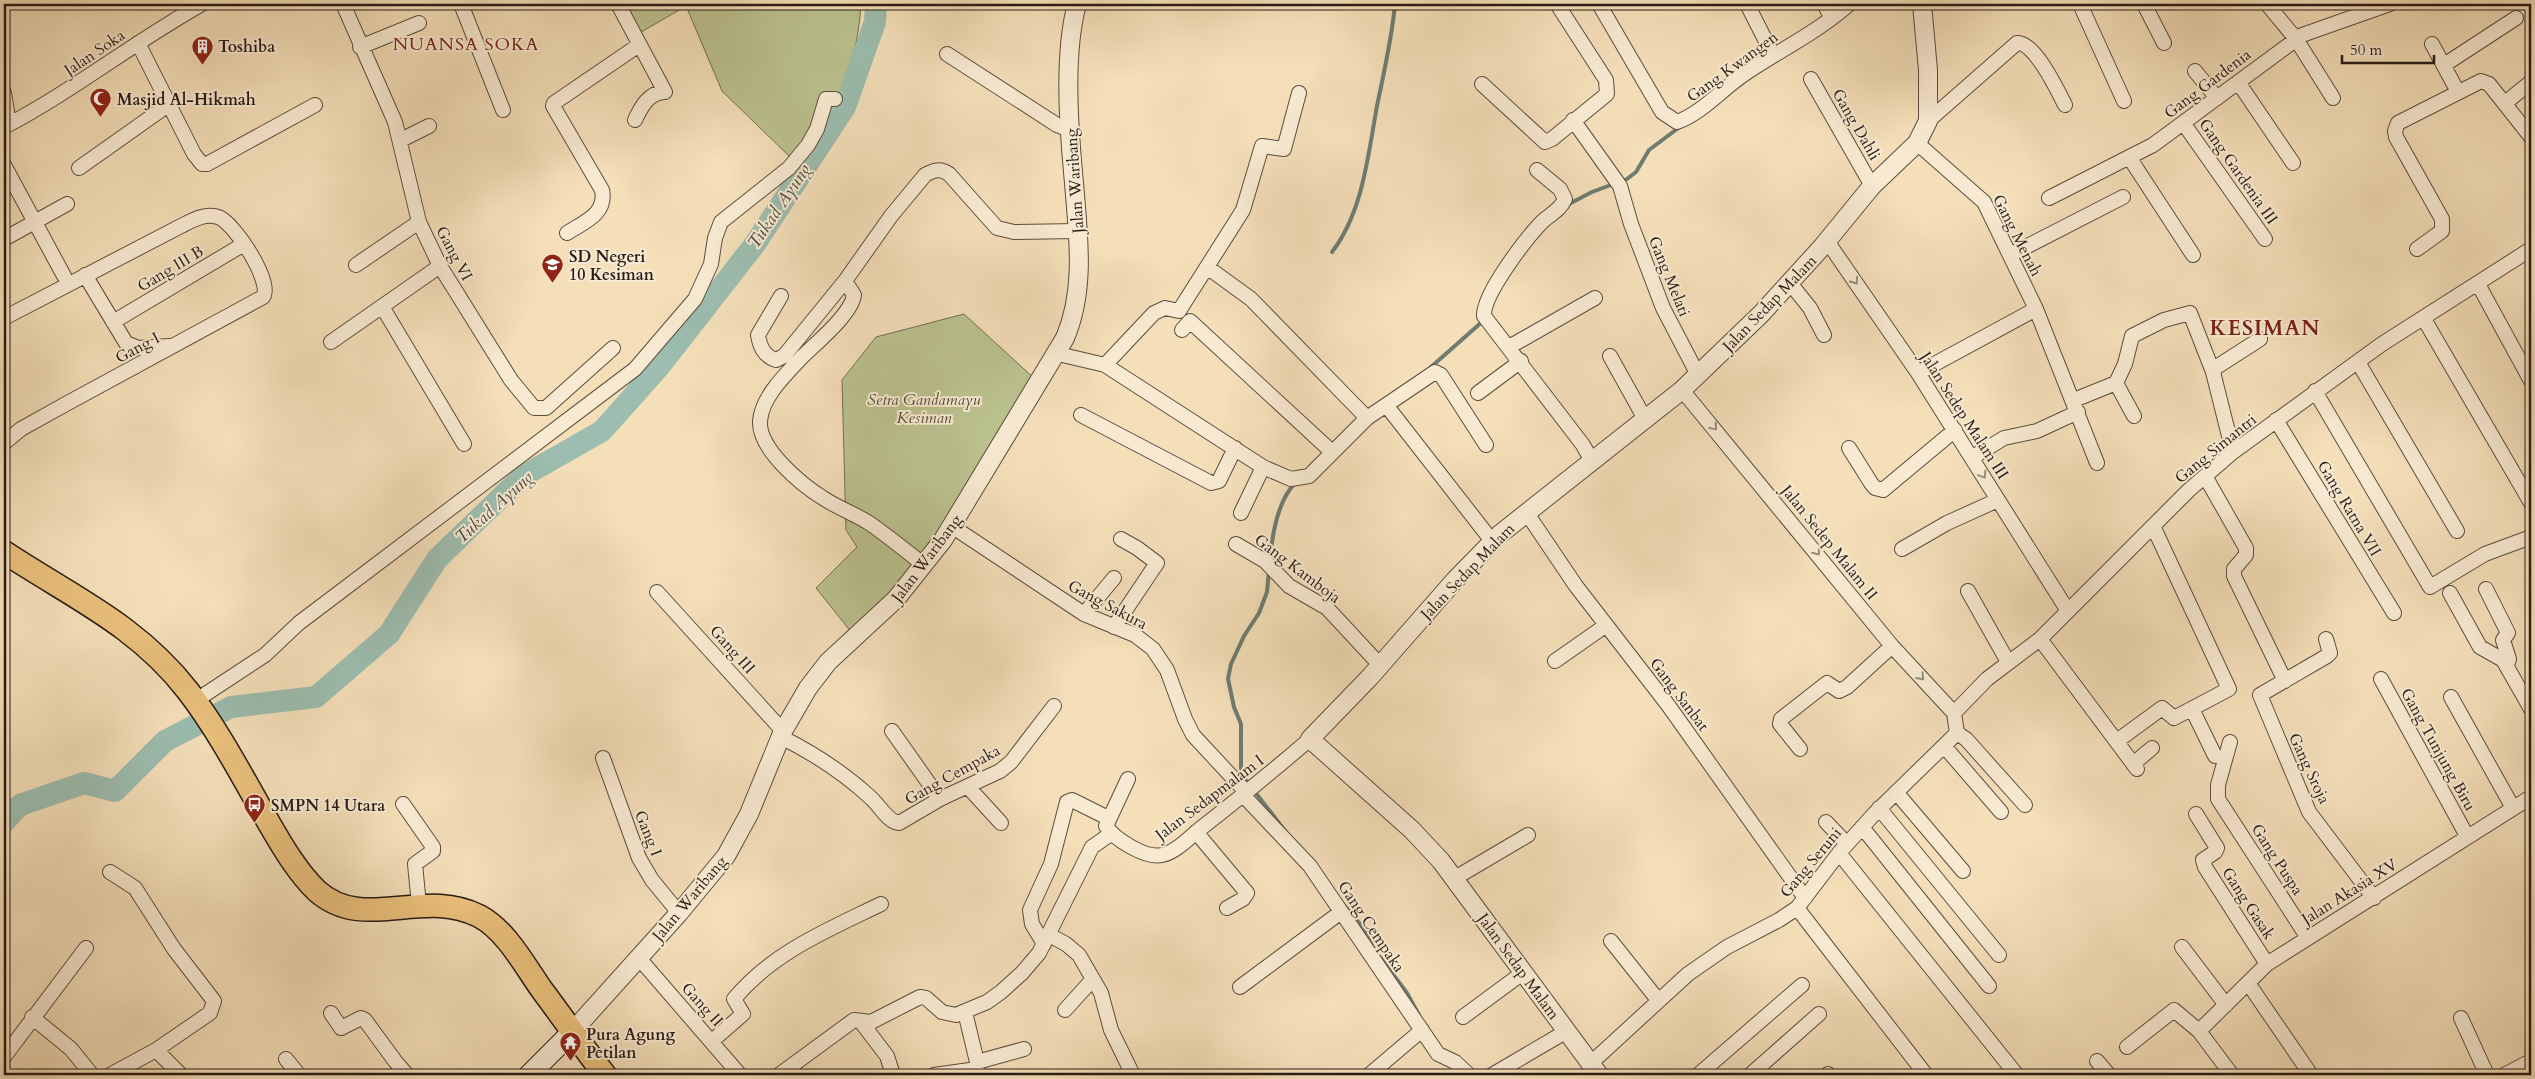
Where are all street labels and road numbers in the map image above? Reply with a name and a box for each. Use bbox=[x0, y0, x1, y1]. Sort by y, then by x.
street label: Jalan Soka bbox=[58, 24, 129, 82]
street label: Gang Kwangen bbox=[1682, 26, 1783, 107]
street label: Gang Gardenia bbox=[2160, 44, 2256, 124]
street label: Gang Dahli bbox=[1827, 85, 1886, 165]
street label: Gang Gardenia III bbox=[2194, 114, 2283, 229]
street label: Jalan Waribang bbox=[1060, 128, 1090, 236]
street label: Gang Menah bbox=[1987, 191, 2047, 280]
street label: Gang VI bbox=[431, 222, 478, 285]
street label: Gang Melati bbox=[1643, 233, 1695, 320]
street label: Gang III B bbox=[133, 240, 208, 297]
street label: Jalan Sedap Malam bbox=[1716, 250, 1822, 358]
street label: Gang I bbox=[111, 327, 164, 369]
street label: Jalan Sedep Malam III bbox=[1914, 346, 2014, 483]
street label: Gang Simantri bbox=[2170, 409, 2262, 489]
street label: Gang Ratna VII bbox=[2312, 457, 2386, 560]
street label: Jalan Sedep Malam II bbox=[1775, 479, 1883, 605]
street label: Jalan Waribang bbox=[885, 510, 967, 609]
street label: Jalan Sedap Malam bbox=[1414, 518, 1520, 626]
street label: Gang Kamboja bbox=[1250, 529, 1345, 609]
street label: Gang Sakura bbox=[1064, 575, 1151, 635]
street label: Gang III bbox=[705, 621, 760, 679]
street label: Gang Sanbat bbox=[1644, 653, 1714, 736]
street label: Gang Tunjung Biru bbox=[2395, 684, 2481, 815]
street label: Gang Sroja bbox=[2283, 729, 2335, 808]
street label: Gang Cempaka bbox=[901, 740, 1004, 810]
street label: Jalan Sedapmalam I bbox=[1149, 750, 1268, 847]
street label: Gang I bbox=[629, 807, 667, 859]
street label: Gang Puspa bbox=[2246, 820, 2308, 900]
street label: Gang Seruni bbox=[1775, 822, 1847, 902]
street label: Jalan Waribang bbox=[646, 851, 732, 948]
street label: Jalan Akasia XV bbox=[2296, 854, 2402, 931]
street label: Gang Gasak bbox=[2217, 863, 2280, 944]
street label: Gang Cempaka bbox=[1332, 877, 1410, 977]
street label: Jalan Sedap Malam bbox=[1471, 907, 1565, 1025]
street label: Gang II bbox=[676, 978, 728, 1032]

